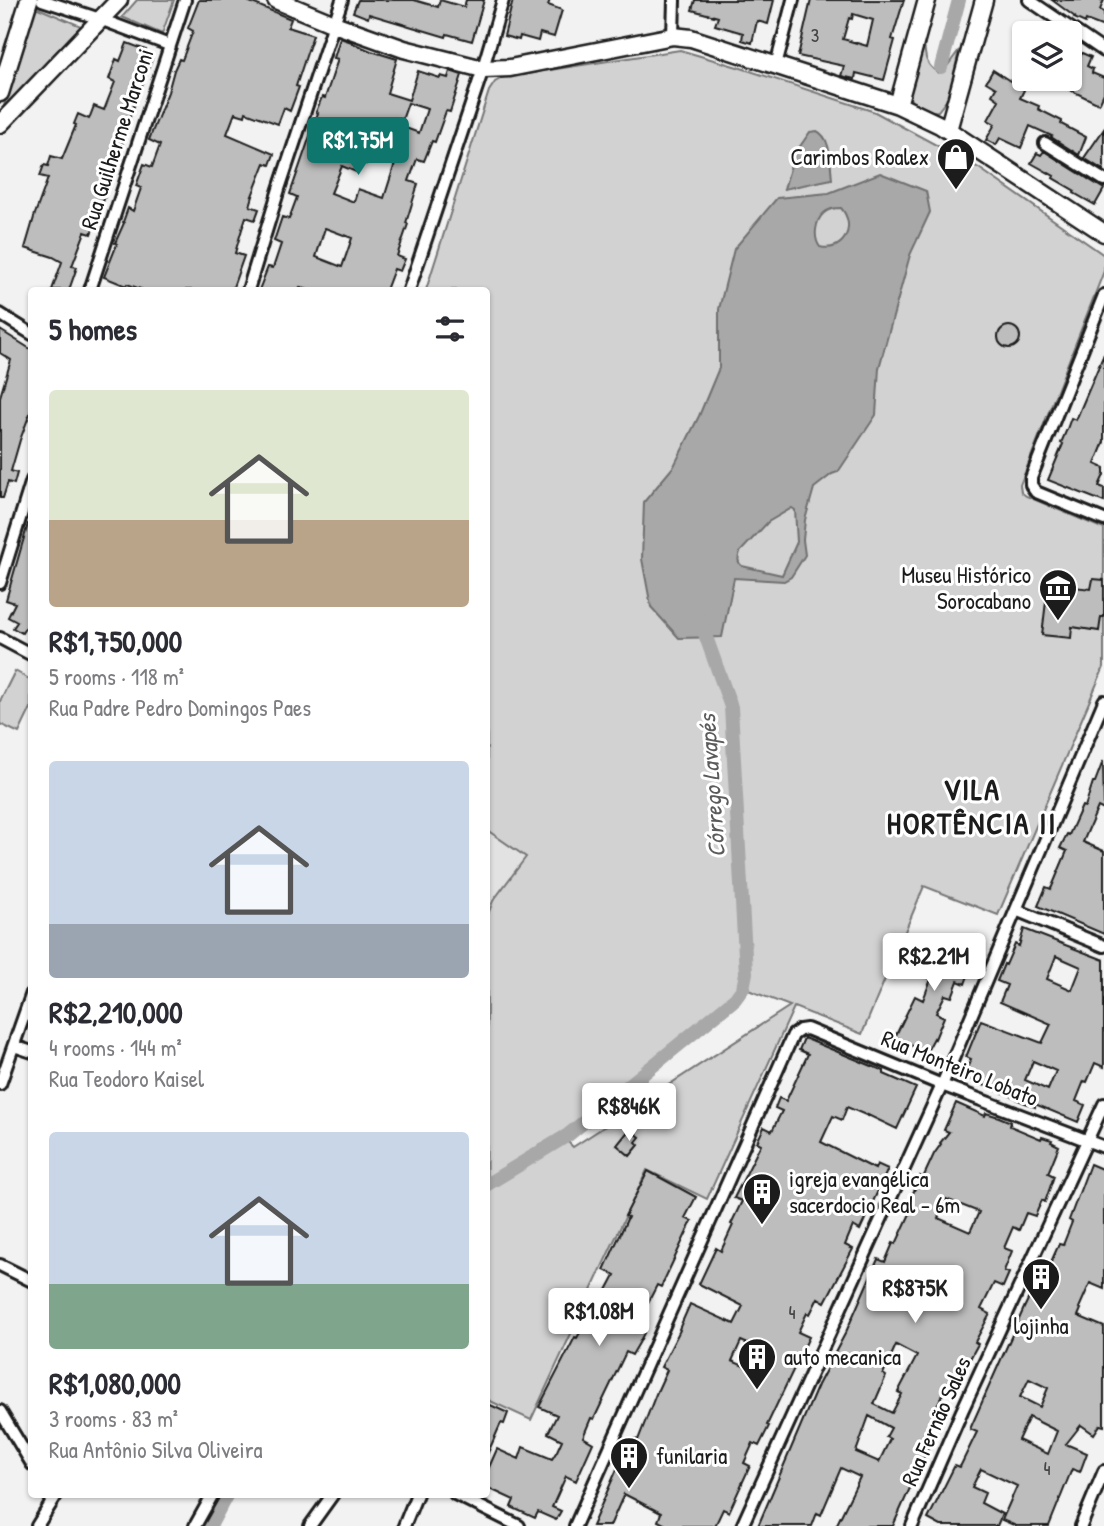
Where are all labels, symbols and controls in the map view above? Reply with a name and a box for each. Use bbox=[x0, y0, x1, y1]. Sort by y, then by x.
map controls bbox=[1012, 21, 1082, 91]
button: layers bbox=[1012, 21, 1082, 91]
house number: 3 bbox=[811, 22, 819, 48]
street label: Rua Guilherme Marconi bbox=[73, 44, 160, 233]
pin: R$1.75M bbox=[293, 118, 423, 177]
text: R$1.75M bbox=[323, 124, 393, 155]
shop icon: Carimbos Roalex bbox=[935, 136, 977, 191]
place label: Carimbos Roalex bbox=[791, 141, 929, 172]
text: 5 homes bbox=[49, 309, 137, 349]
icon: filters bbox=[431, 310, 469, 348]
icon: home bbox=[196, 436, 322, 562]
place label: Museu Histórico Sorocabano bbox=[901, 559, 1031, 616]
museum icon: Museu Histórico Sorocabano bbox=[1037, 567, 1079, 622]
text: R$1,750,000 bbox=[49, 621, 182, 661]
text: 5 rooms · 118 m² bbox=[49, 661, 184, 692]
text: Rua Padre Pedro Domingos Paes bbox=[49, 692, 311, 723]
water label: Córrego Lavapés bbox=[690, 711, 733, 859]
district label: VILA HORTÊNCIA II bbox=[887, 769, 1057, 843]
icon: home bbox=[196, 807, 322, 933]
pin: R$2.21M bbox=[869, 934, 999, 993]
text: R$2.21M bbox=[899, 940, 969, 971]
text: R$2,210,000 bbox=[49, 992, 183, 1032]
street label: Rua Monteiro Lobato bbox=[877, 1022, 1043, 1113]
text: 4 rooms · 144 m² bbox=[49, 1032, 182, 1063]
text: Rua Teodoro Kaisel bbox=[49, 1063, 204, 1094]
pin: R$846K bbox=[572, 1084, 686, 1143]
text: R$846K bbox=[598, 1090, 660, 1121]
place label: igreja evangélica sacerdocio Real - 6m bbox=[789, 1163, 960, 1220]
building icon: igreja evangélica sacerdocio Real - 6m bbox=[741, 1171, 783, 1226]
icon: home bbox=[196, 1178, 322, 1304]
building icon: lojinha bbox=[1020, 1256, 1062, 1311]
pin: R$875K bbox=[858, 1266, 972, 1325]
text: R$875K bbox=[882, 1272, 948, 1303]
pin: R$1.08M bbox=[534, 1288, 664, 1348]
text: R$1.08M bbox=[564, 1295, 634, 1326]
house number: 4 bbox=[788, 1299, 796, 1325]
place label: lojinha bbox=[1013, 1310, 1069, 1341]
building icon: auto mecanica bbox=[736, 1336, 778, 1391]
place label: auto mecanica bbox=[784, 1341, 901, 1372]
street label: Rua Fernão Sales bbox=[893, 1351, 978, 1490]
text: R$1,080,000 bbox=[49, 1363, 181, 1403]
text: 3 rooms · 83 m² bbox=[49, 1403, 178, 1434]
text: Rua Antônio Silva Oliveira bbox=[49, 1434, 263, 1465]
building icon: funilaria bbox=[608, 1435, 650, 1490]
place label: funilaria bbox=[656, 1440, 727, 1471]
house number: 4 bbox=[1043, 1455, 1051, 1481]

